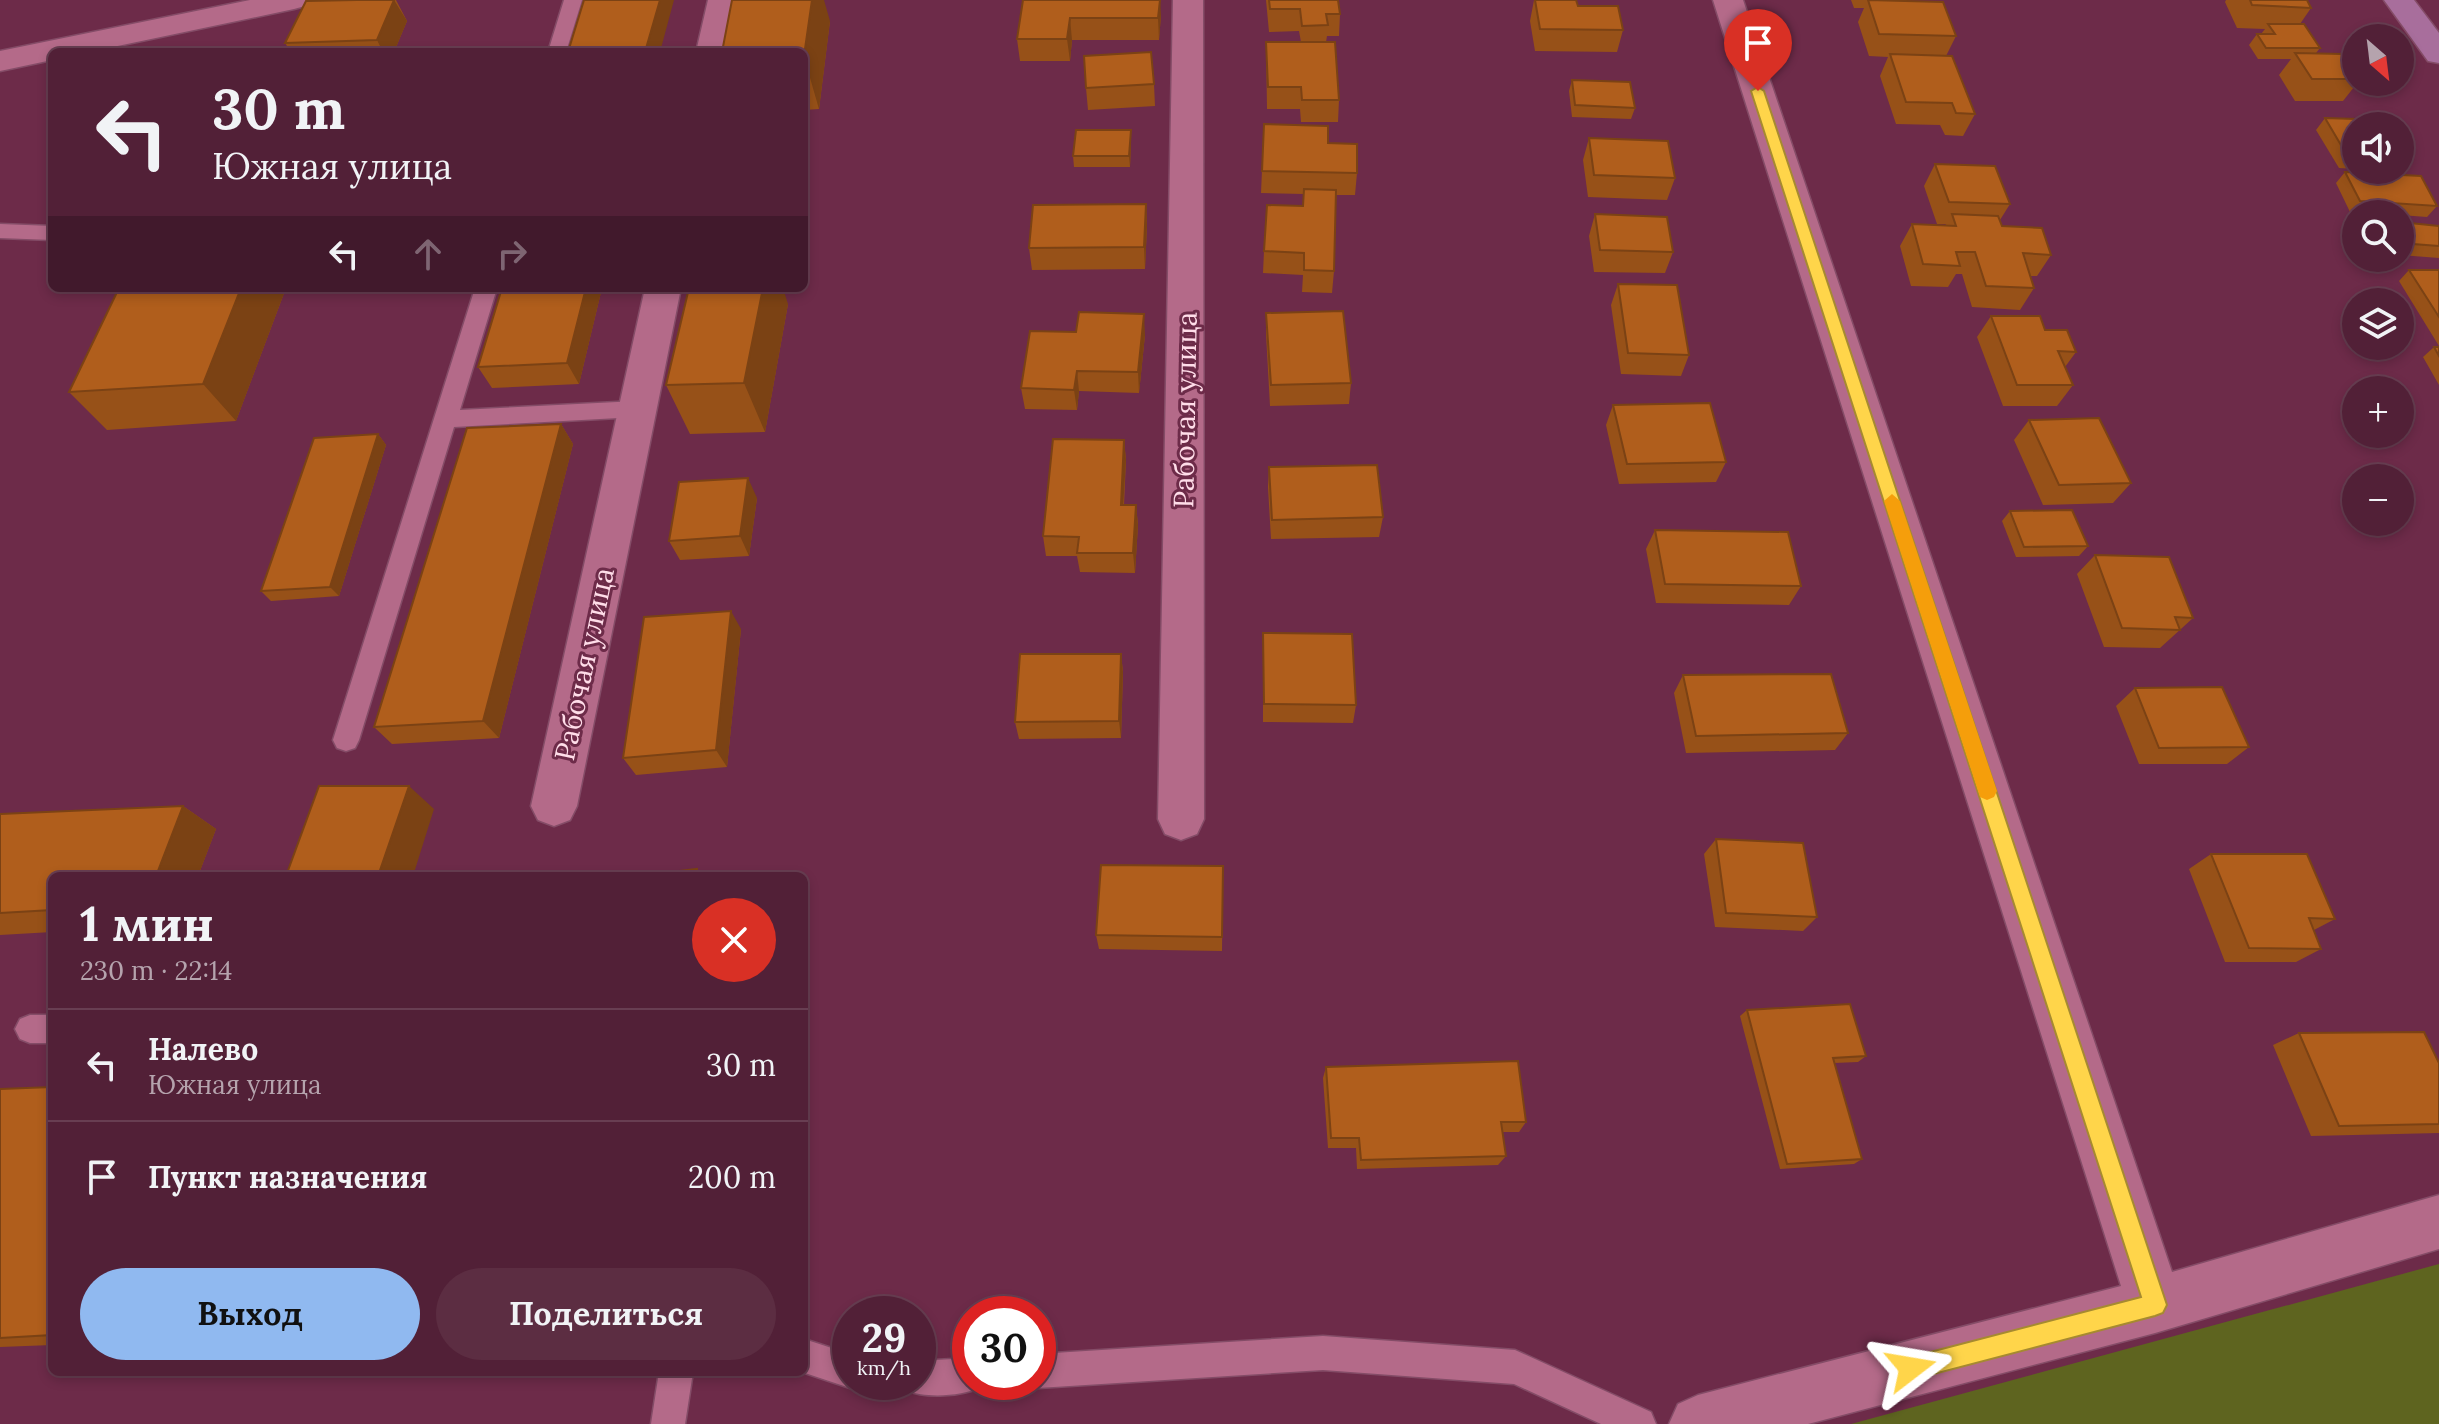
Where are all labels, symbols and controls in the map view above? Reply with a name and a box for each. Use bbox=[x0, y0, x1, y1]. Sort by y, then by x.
pin bbox=[1724, 9, 1792, 91]
icon: arrive bbox=[1736, 21, 1780, 65]
north arrow bbox=[2342, 24, 2414, 96]
map controls bbox=[2342, 24, 2414, 536]
text: 30 m bbox=[212, 73, 345, 144]
icon: left bbox=[80, 80, 184, 184]
button: sound bbox=[2342, 112, 2414, 184]
text: Южная улица bbox=[212, 143, 452, 189]
button: search bbox=[2342, 200, 2414, 272]
icon: left bbox=[322, 232, 366, 276]
icon: ahead bbox=[406, 232, 450, 276]
icon: right bbox=[490, 232, 534, 276]
button: layers bbox=[2342, 288, 2414, 360]
street label: Рабочая улица bbox=[1165, 312, 1205, 508]
button: + bbox=[2342, 376, 2414, 448]
button: − bbox=[2342, 464, 2414, 536]
street label: Рабочая улица bbox=[546, 564, 622, 764]
text: 1 мин bbox=[80, 893, 214, 954]
button: close bbox=[692, 898, 776, 982]
text: 230 m · 22:14 bbox=[80, 954, 232, 987]
text: Налево bbox=[148, 1030, 258, 1068]
icon: left bbox=[80, 1043, 124, 1087]
text: 30 m bbox=[706, 1046, 776, 1084]
text: Южная улица bbox=[148, 1068, 321, 1101]
icon: arrive bbox=[80, 1155, 124, 1199]
text: Пункт назначения bbox=[148, 1158, 427, 1196]
text: 200 m bbox=[688, 1158, 776, 1196]
button: Выход bbox=[80, 1268, 420, 1360]
button: Поделиться bbox=[436, 1268, 776, 1360]
speed limit sign: 30 bbox=[952, 1296, 1056, 1400]
text: 29 bbox=[862, 1312, 906, 1363]
position arrow bbox=[1869, 1326, 1953, 1410]
text: km/h bbox=[857, 1355, 911, 1380]

